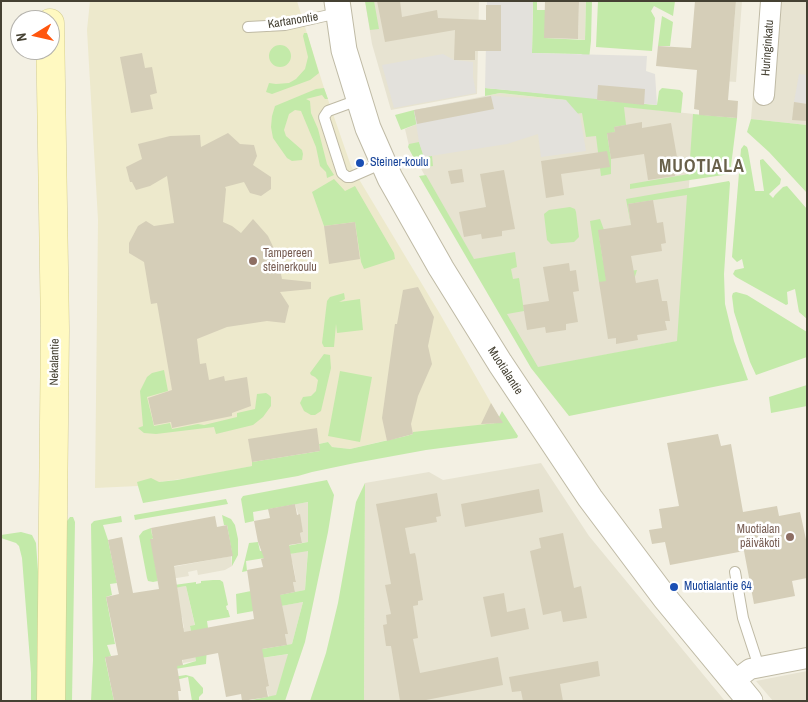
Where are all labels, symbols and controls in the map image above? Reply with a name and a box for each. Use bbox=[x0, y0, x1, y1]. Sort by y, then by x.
north arrow bbox=[10, 10, 60, 60]
street label: Kartanontie bbox=[267, 10, 319, 32]
street label: Huringinkatu bbox=[759, 19, 777, 77]
text: N bbox=[12, 32, 31, 43]
place label: Steiner-koulu bbox=[370, 156, 429, 170]
district label: MUOTIALA bbox=[658, 156, 746, 178]
marker: Steiner-koulu bbox=[354, 157, 366, 169]
place label: Tampereen steinerkoulu bbox=[263, 247, 317, 275]
marker: Tampereen steinerkoulu bbox=[247, 255, 259, 267]
street label: Nekalantie bbox=[47, 338, 63, 386]
street label: Muotialantie bbox=[484, 344, 526, 398]
place label: Muotialan päiväkoti bbox=[737, 523, 780, 551]
marker: Muotialan päiväkoti bbox=[784, 531, 796, 543]
place label: Muotialantie 64 bbox=[684, 580, 752, 594]
marker: Muotialantie 64 bbox=[668, 581, 680, 593]

